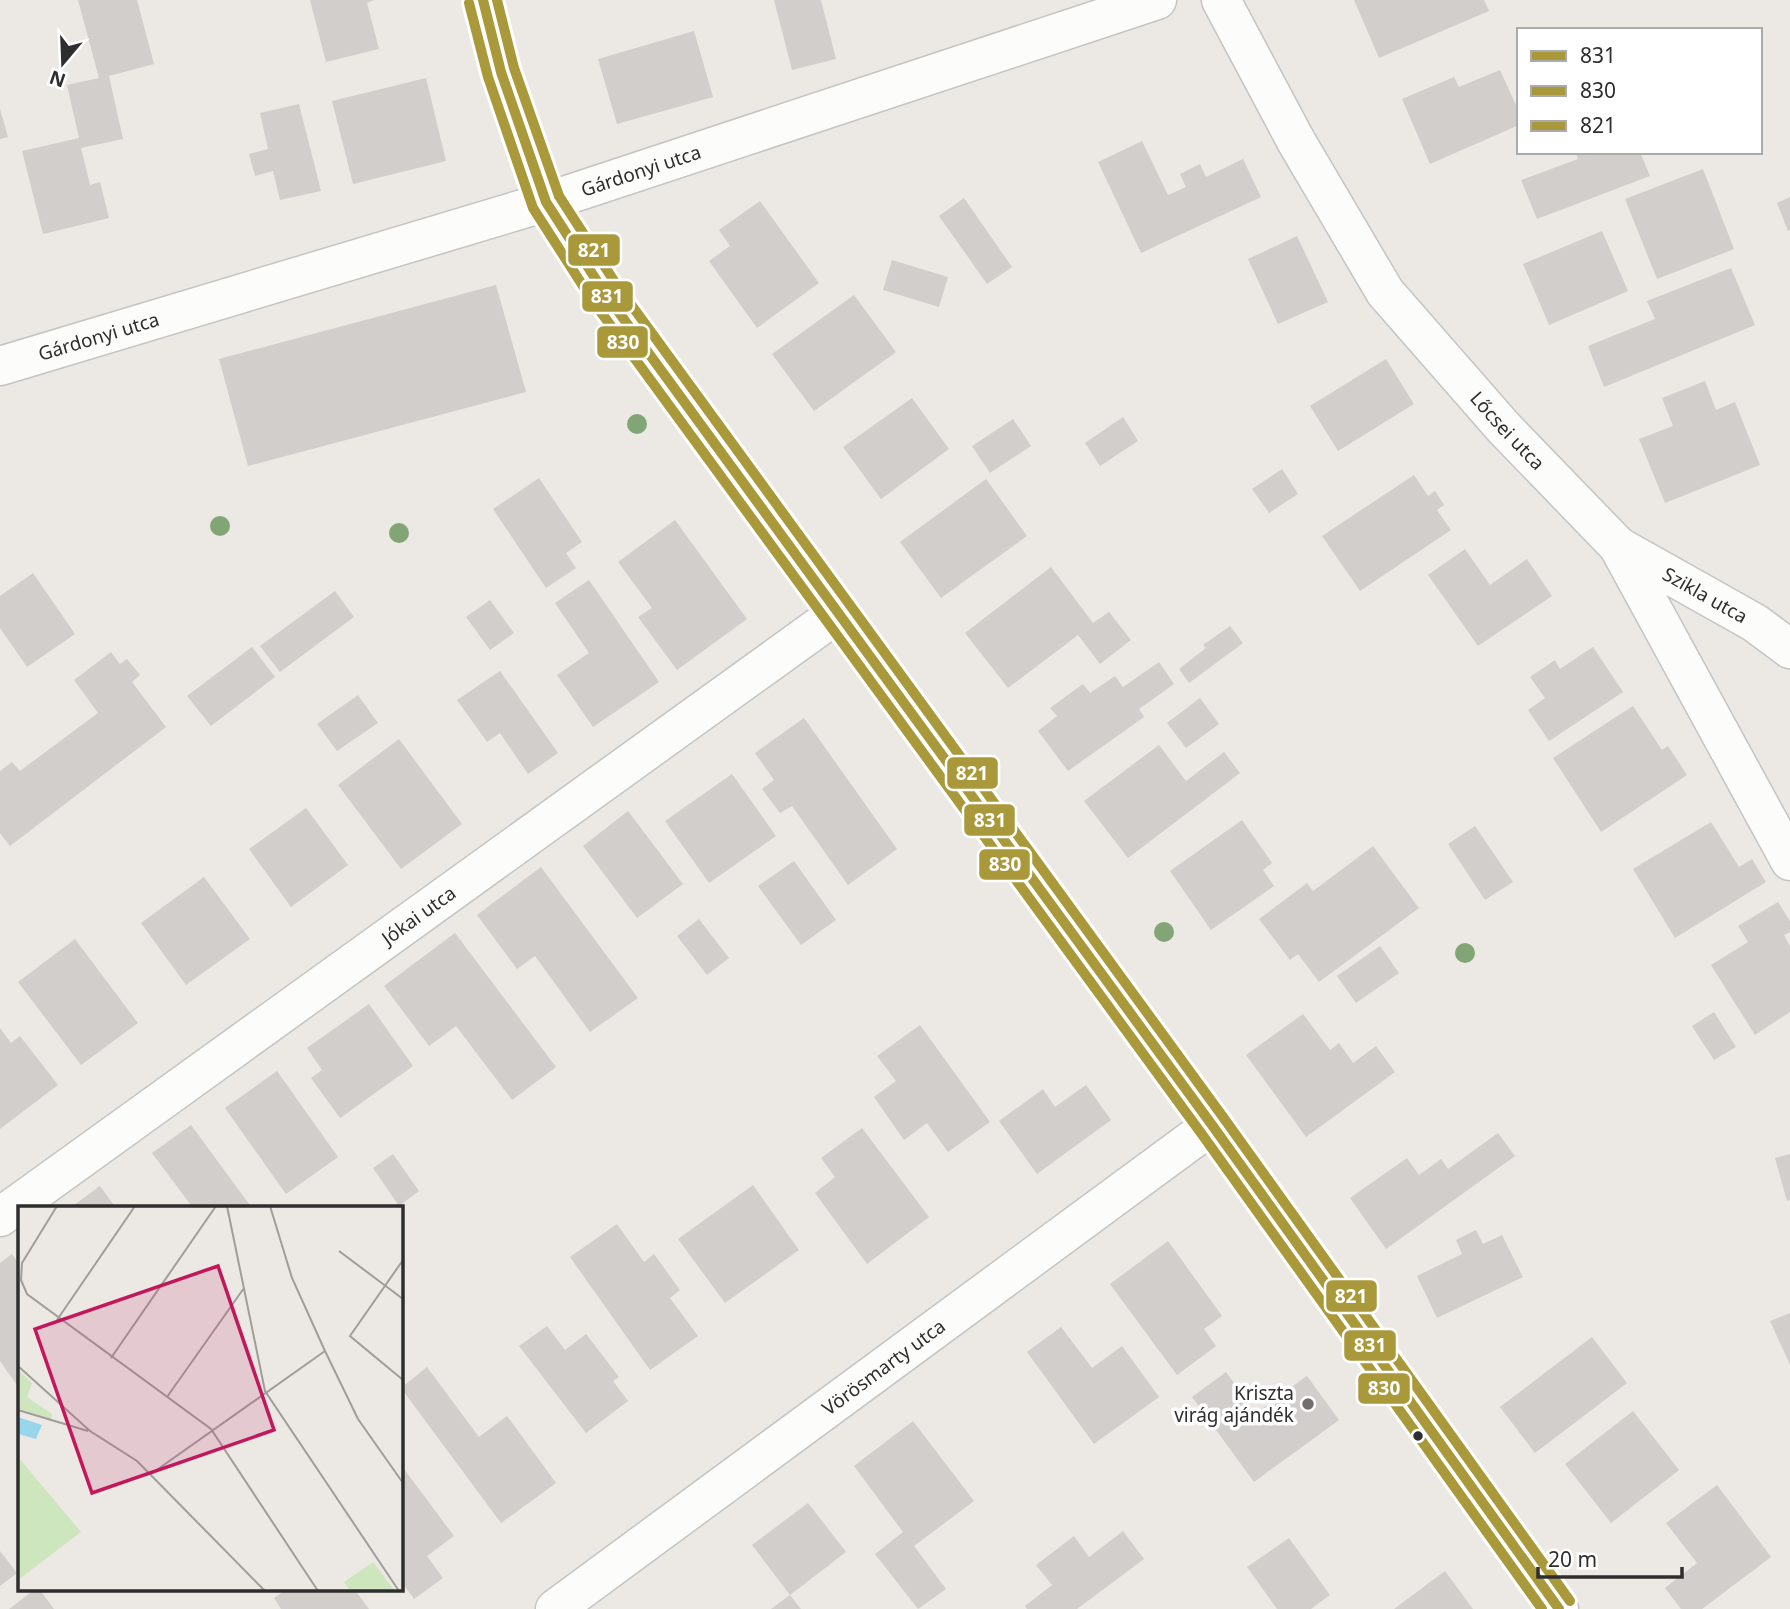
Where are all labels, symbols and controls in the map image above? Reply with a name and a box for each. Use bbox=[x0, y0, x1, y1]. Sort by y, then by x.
north arrow bbox=[28, 28, 98, 98]
legend bbox=[1517, 28, 1762, 154]
text: 831 bbox=[1580, 41, 1616, 69]
text: N bbox=[46, 64, 69, 94]
text: 830 bbox=[1580, 76, 1616, 104]
text: 821 bbox=[1580, 111, 1616, 139]
street label: Gárdonyi utca bbox=[577, 139, 704, 203]
line badge: 821 bbox=[567, 233, 621, 267]
text: 821 bbox=[578, 237, 610, 263]
line badge: 831 bbox=[581, 280, 634, 313]
text: 831 bbox=[591, 283, 623, 309]
street label: Gárdonyi utca bbox=[35, 306, 162, 367]
line badge: 830 bbox=[596, 325, 649, 359]
text: 830 bbox=[607, 329, 639, 355]
street label: Lőcsei utca bbox=[1465, 386, 1551, 476]
street label: Szikla utca bbox=[1658, 561, 1752, 629]
line badge: 821 bbox=[946, 756, 999, 790]
text: 821 bbox=[956, 760, 988, 786]
line badge: 831 bbox=[963, 803, 1016, 837]
text: 831 bbox=[974, 807, 1006, 833]
line badge: 830 bbox=[978, 848, 1031, 881]
text: 830 bbox=[989, 851, 1021, 877]
street label: Jókai utca bbox=[375, 880, 461, 952]
inset map bbox=[18, 1206, 402, 1592]
line badge: 821 bbox=[1325, 1279, 1378, 1313]
text: 821 bbox=[1335, 1283, 1367, 1309]
street label: Vörösmarty utca bbox=[817, 1313, 950, 1421]
line badge: 831 bbox=[1343, 1329, 1397, 1362]
text: 831 bbox=[1354, 1332, 1386, 1358]
line badge: 830 bbox=[1357, 1372, 1411, 1405]
text: 830 bbox=[1368, 1375, 1400, 1401]
place label: Kriszta virág ajándék bbox=[1174, 1380, 1294, 1428]
marker: Kriszta virág ajándék bbox=[1300, 1396, 1316, 1412]
unlabelled marker bbox=[1411, 1429, 1425, 1443]
scale bar bbox=[1538, 1536, 1682, 1580]
text: 20 m bbox=[1548, 1545, 1597, 1573]

